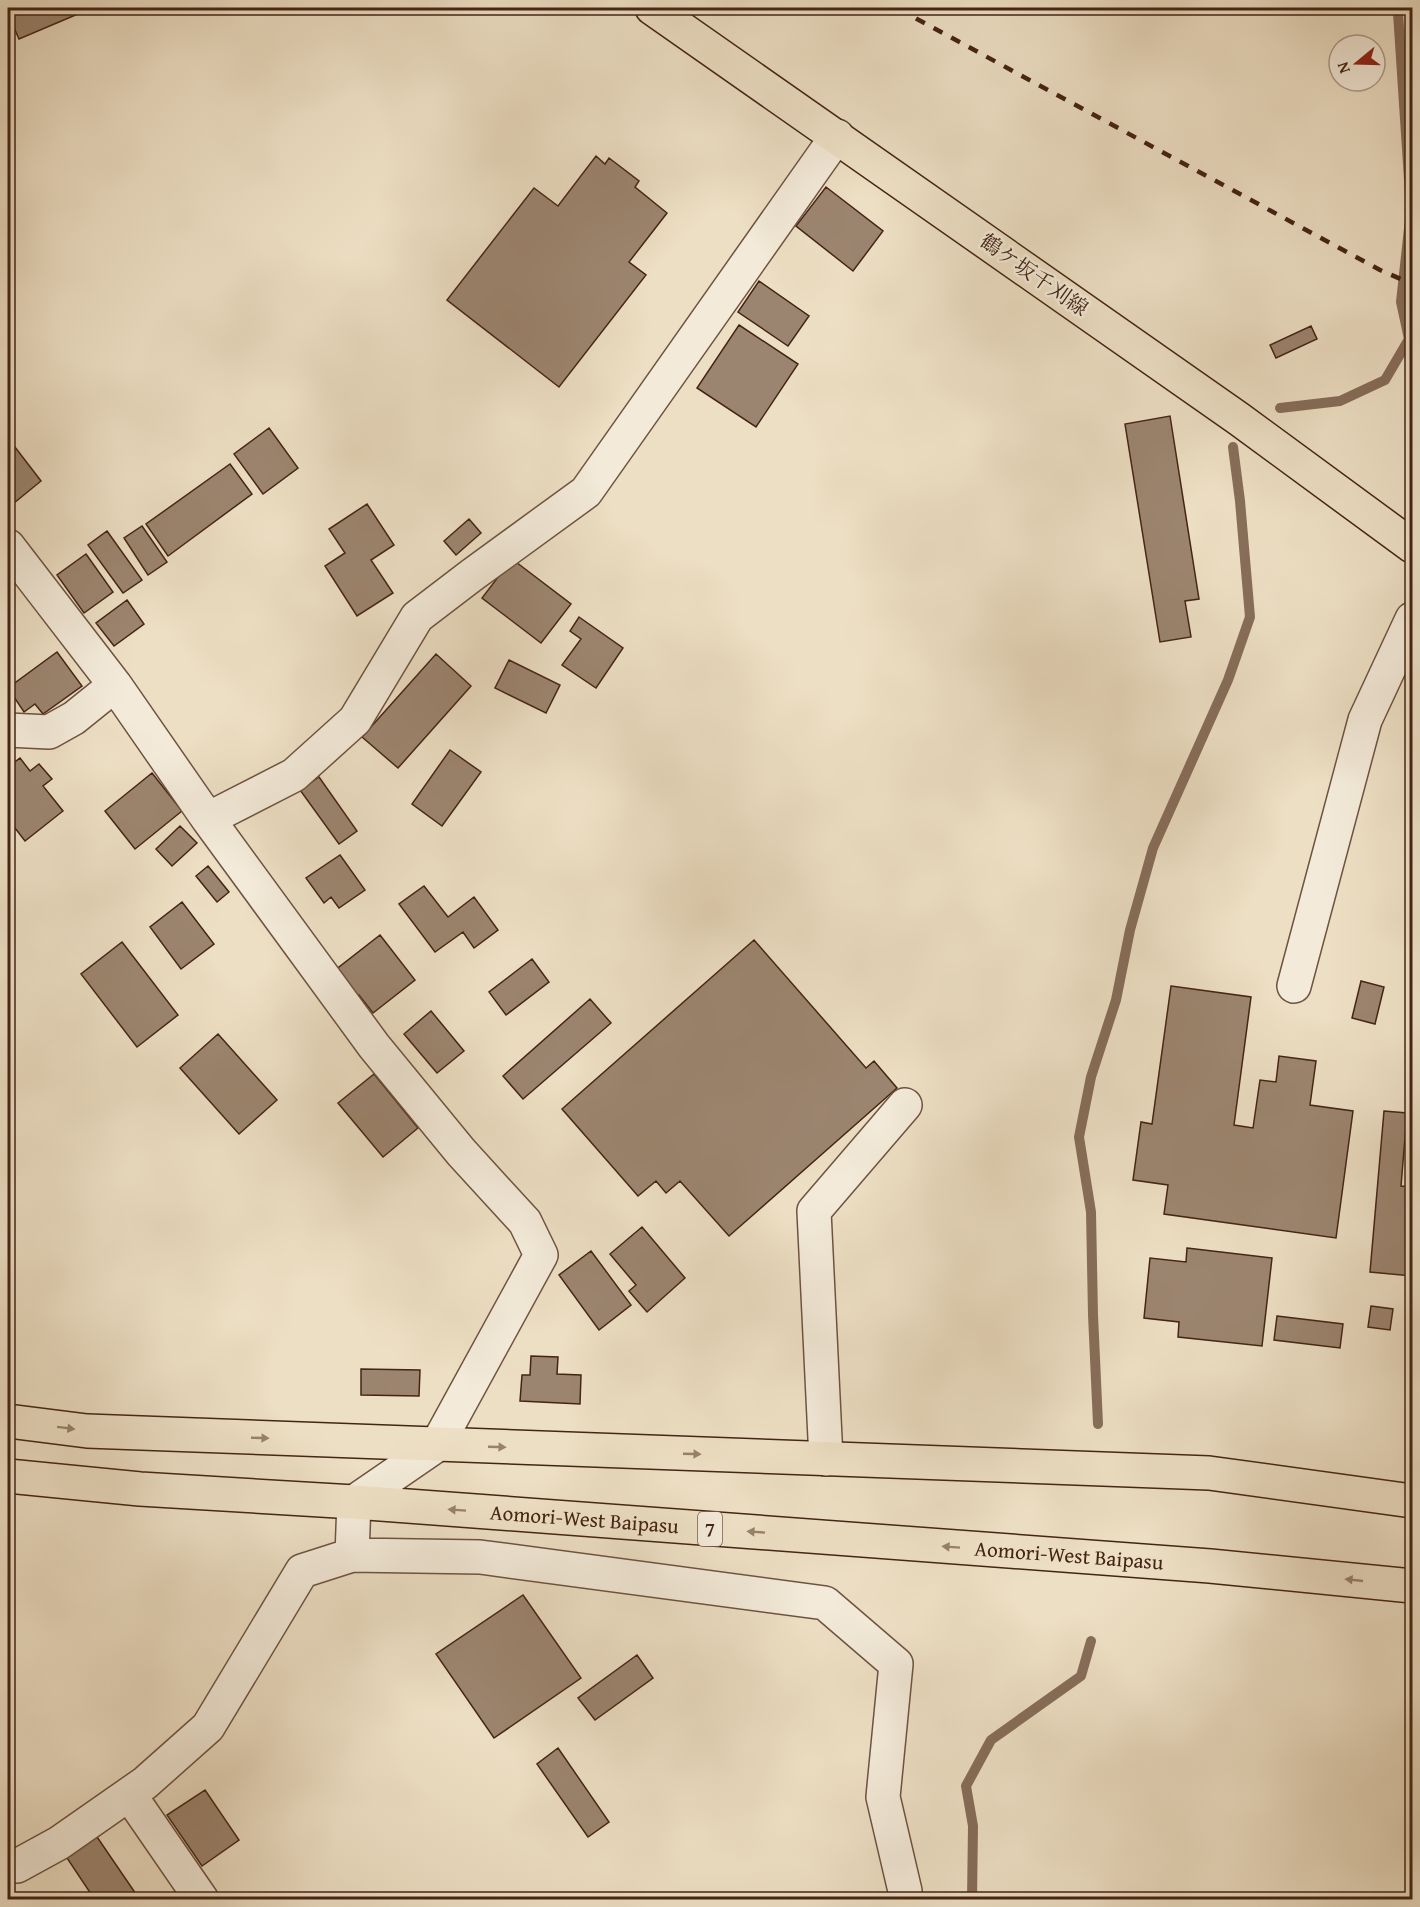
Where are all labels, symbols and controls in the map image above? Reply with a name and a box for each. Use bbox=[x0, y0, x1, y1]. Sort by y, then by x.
north arrow bbox=[1327, 33, 1387, 93]
text: N bbox=[1330, 59, 1356, 77]
street label: 鶴ケ坂千刈線 bbox=[974, 226, 1095, 323]
one-way arrow bbox=[56, 1423, 75, 1433]
one-way arrow bbox=[251, 1433, 270, 1442]
one-way arrow bbox=[488, 1442, 507, 1452]
one-way arrow bbox=[682, 1449, 701, 1459]
street label: Aomori-West Baipasu bbox=[489, 1496, 680, 1541]
one-way arrow bbox=[448, 1505, 467, 1515]
road number: 7 bbox=[698, 1512, 722, 1546]
one-way arrow bbox=[747, 1527, 766, 1537]
street label: Aomori-West Baipasu bbox=[974, 1532, 1165, 1578]
one-way arrow bbox=[941, 1542, 960, 1552]
one-way arrow bbox=[1345, 1575, 1364, 1585]

